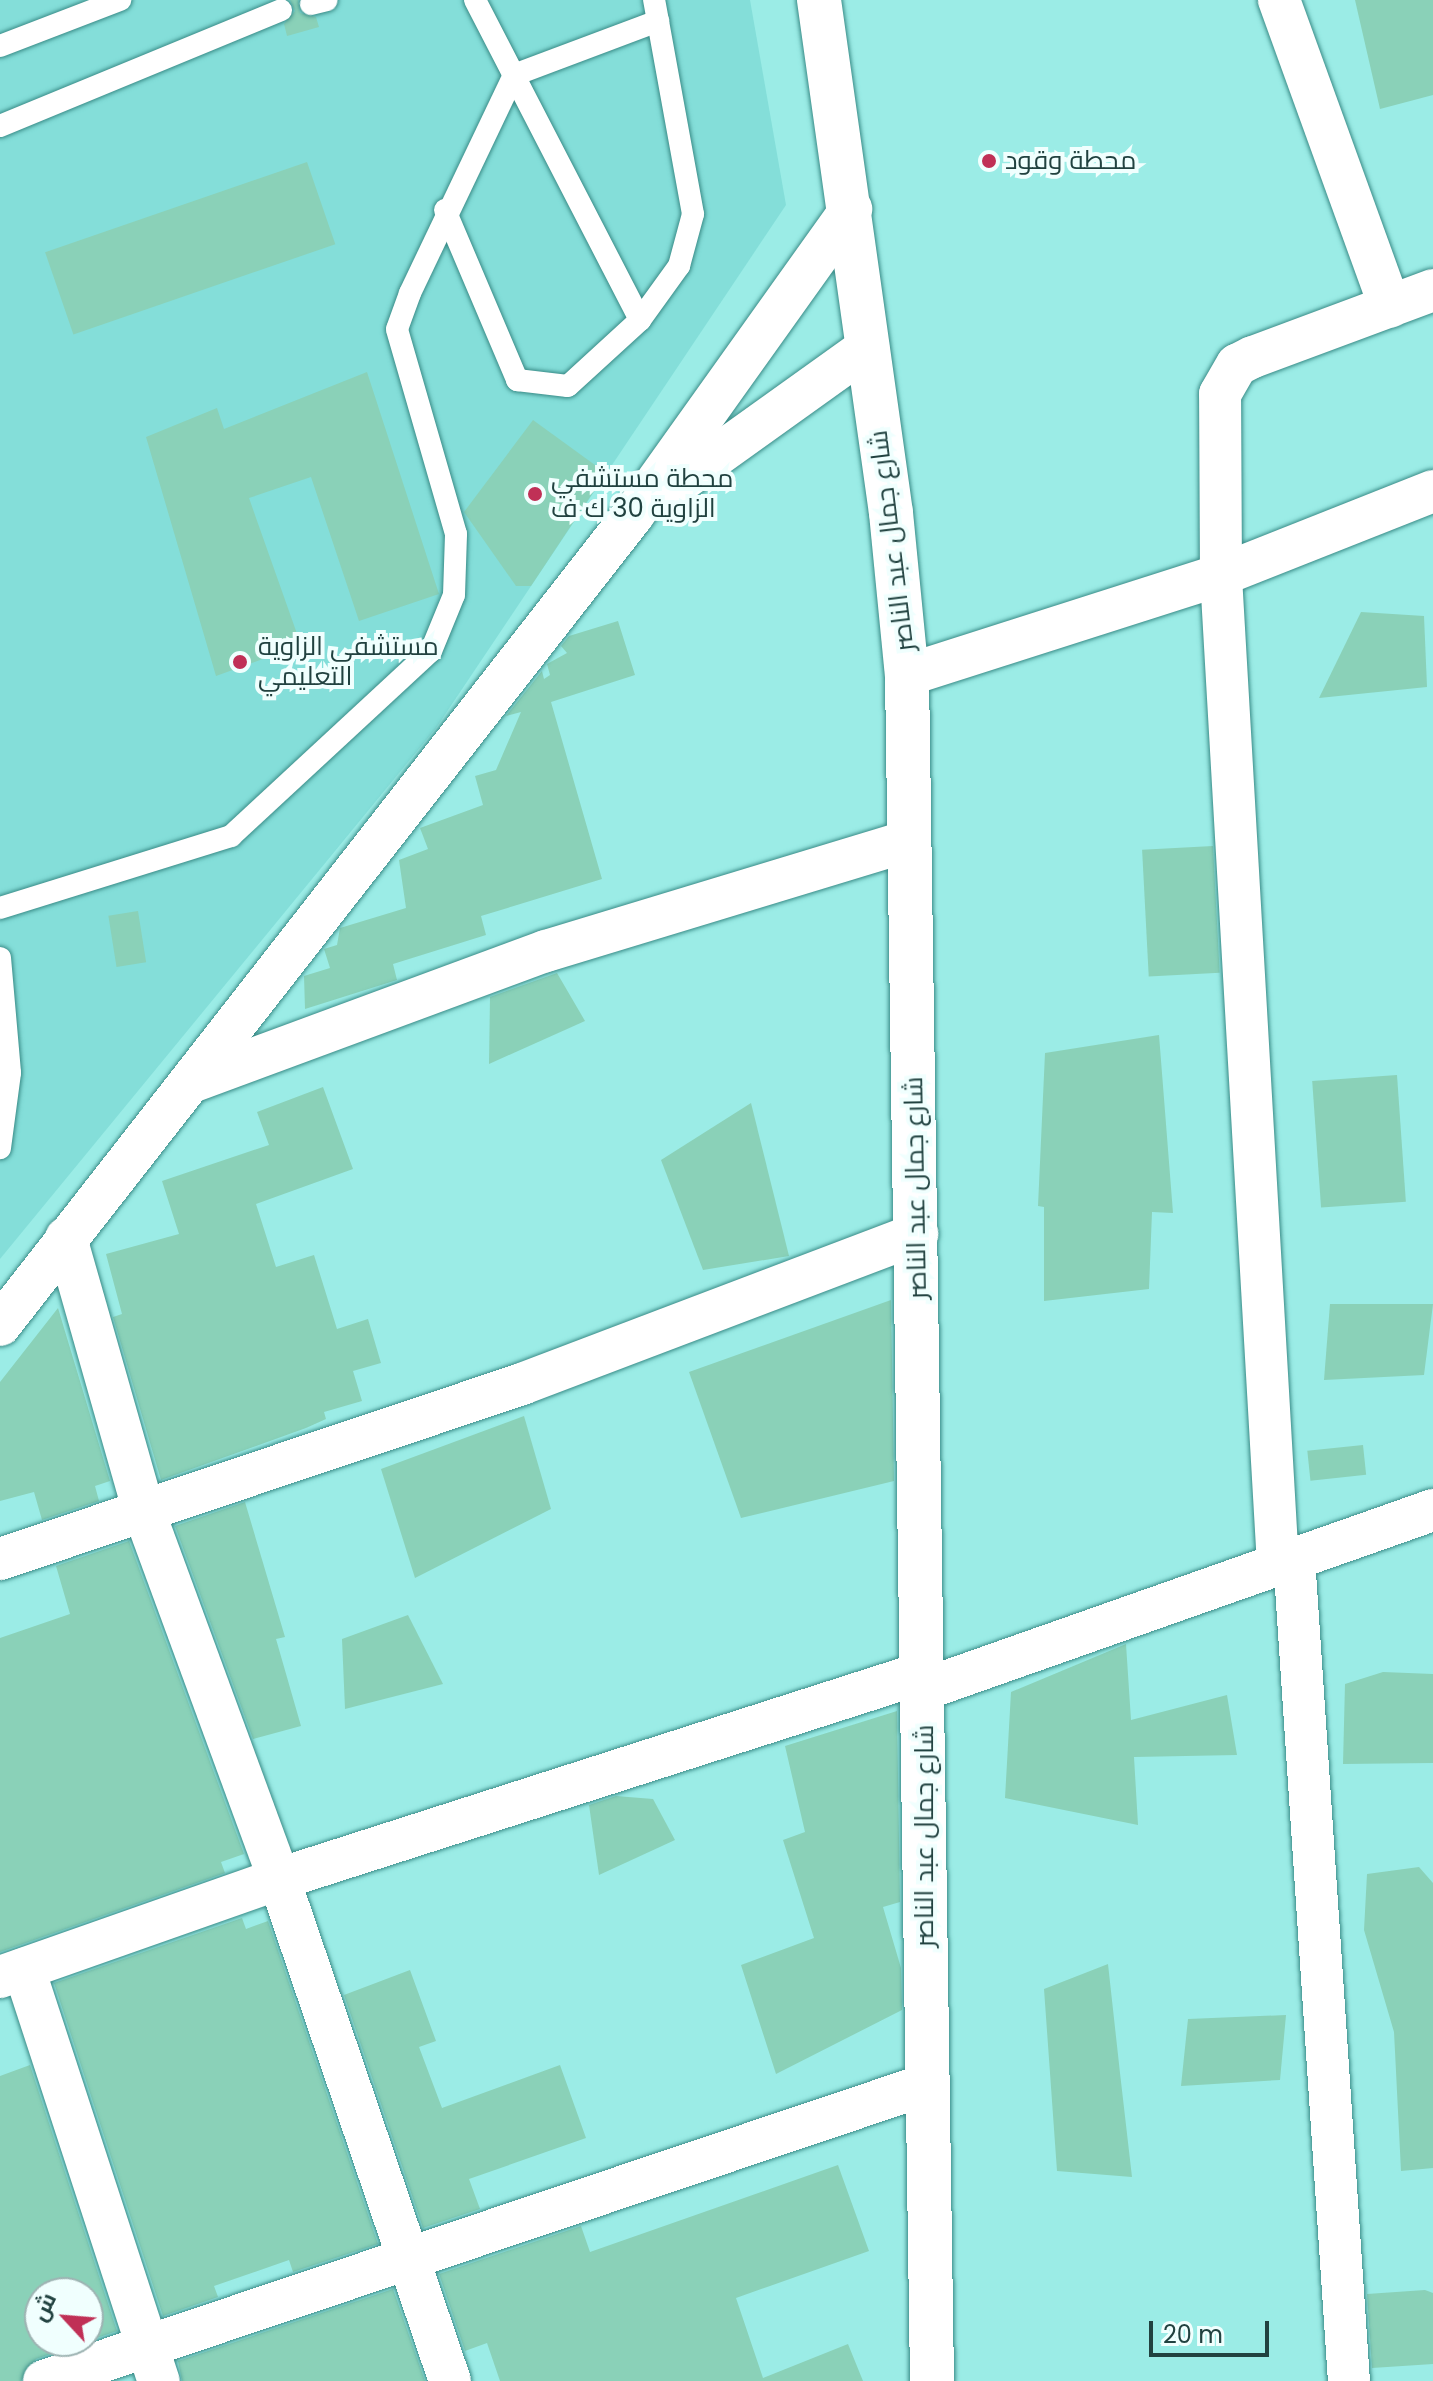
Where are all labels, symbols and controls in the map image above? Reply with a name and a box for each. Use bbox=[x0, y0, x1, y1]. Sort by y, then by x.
place label: محطة وقود bbox=[1005, 145, 1136, 177]
marker: محطة وقود bbox=[980, 152, 998, 170]
street label: شارع جمال عبد الناصر bbox=[863, 429, 921, 653]
place label: محطة مستشفي الزاوية 30 ك ف bbox=[551, 463, 733, 524]
marker: محطة مستشفي الزاوية 30 ك ف bbox=[526, 485, 544, 503]
place label: مستشفى الزاوية التعليمي bbox=[258, 631, 439, 692]
marker: مستشفى الزاوية التعليمي bbox=[229, 651, 251, 673]
street label: شارع جمال عبد الناصر bbox=[898, 1076, 934, 1300]
street label: شارع جمال عبد الناصر bbox=[909, 1725, 941, 1947]
north arrow bbox=[24, 2277, 104, 2357]
text: ش bbox=[24, 2288, 64, 2327]
scale bar bbox=[1153, 2305, 1273, 2355]
text: 20 m bbox=[1163, 2318, 1223, 2351]

